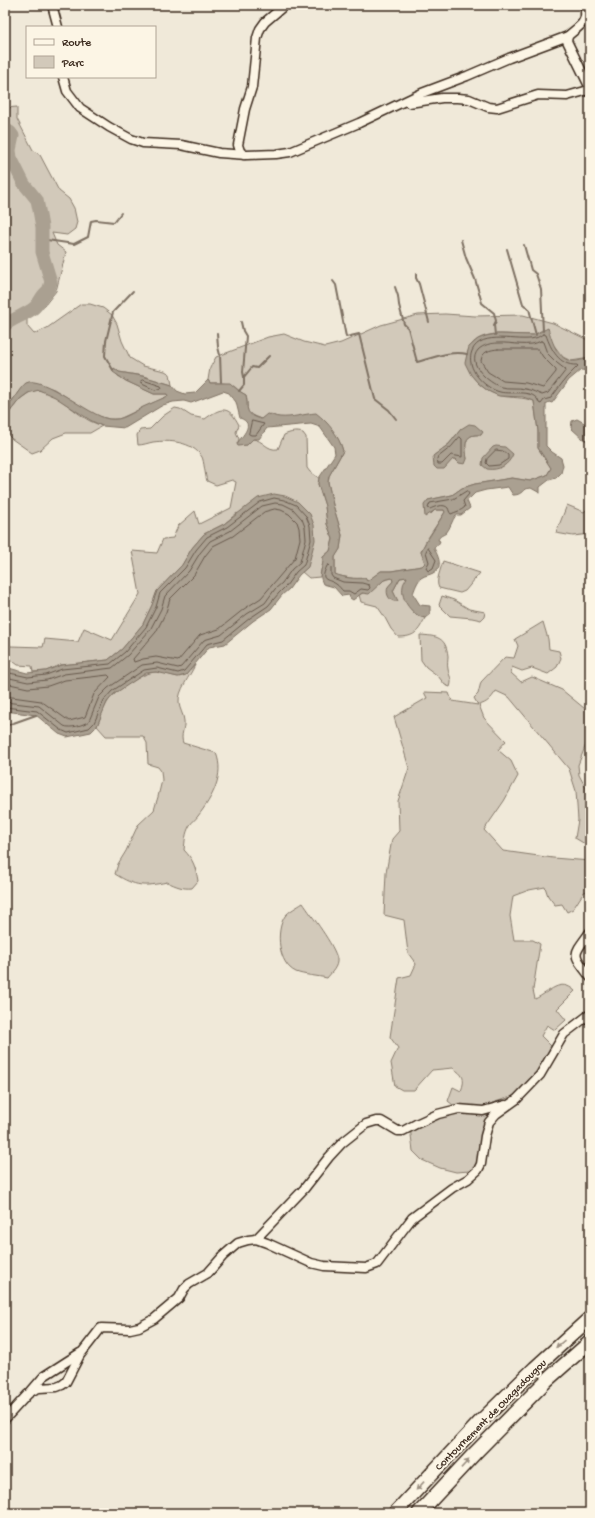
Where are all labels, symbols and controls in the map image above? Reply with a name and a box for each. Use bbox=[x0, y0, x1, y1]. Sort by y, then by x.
legend bbox=[26, 26, 156, 78]
text: Route bbox=[62, 37, 92, 51]
text: Parc bbox=[61, 57, 85, 71]
one-way arrow bbox=[556, 1339, 565, 1348]
street label: Contournement de Ouagadougou bbox=[433, 1357, 550, 1474]
one-way arrow bbox=[460, 1459, 470, 1469]
one-way arrow bbox=[415, 1481, 425, 1491]

